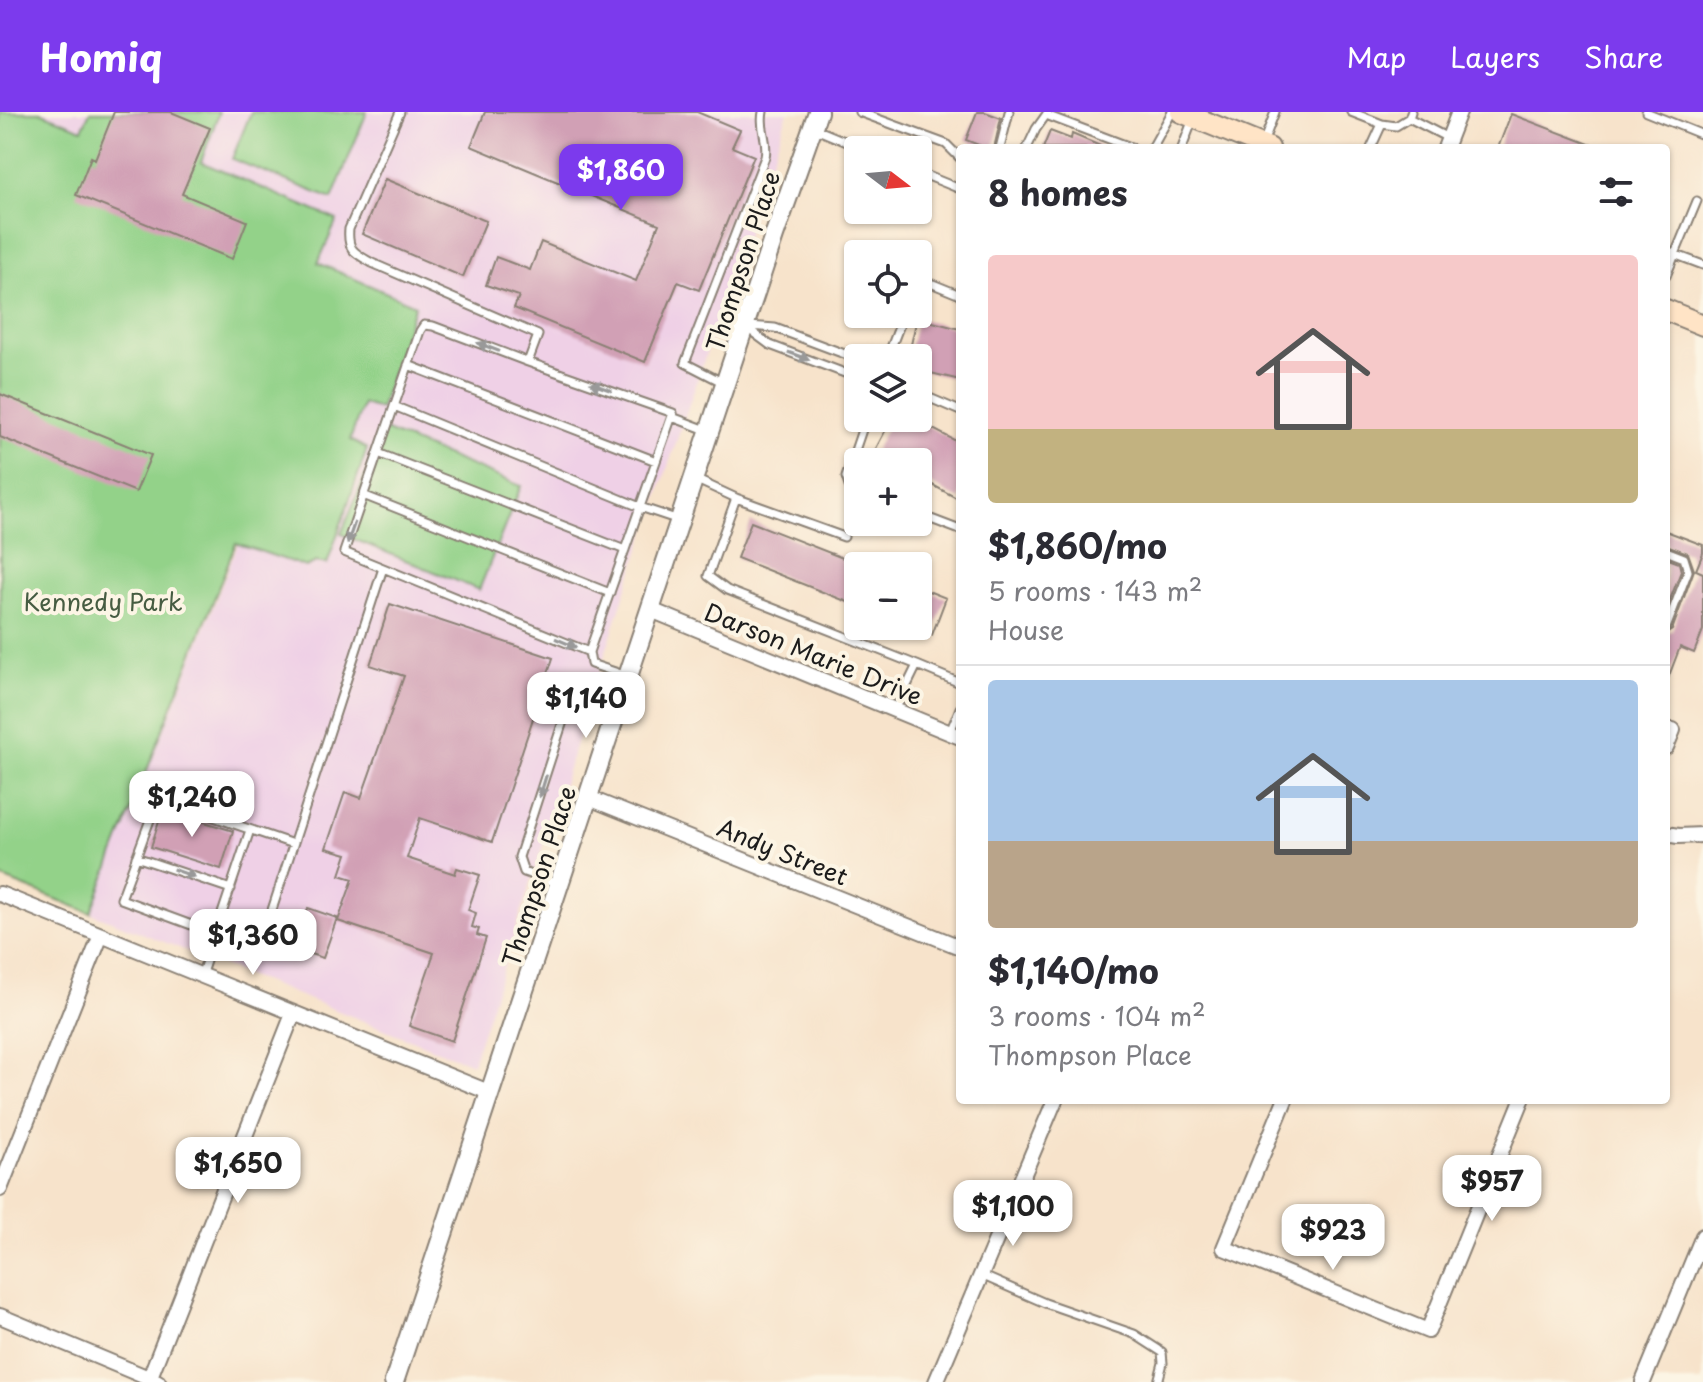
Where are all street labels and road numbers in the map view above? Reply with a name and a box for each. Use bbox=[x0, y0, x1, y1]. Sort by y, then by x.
street label: Thompson Place bbox=[696, 166, 788, 356]
street label: Darson Marie Drive bbox=[700, 593, 928, 713]
street label: Thompson Place bbox=[492, 781, 584, 971]
street label: Andy Street bbox=[712, 808, 854, 894]

